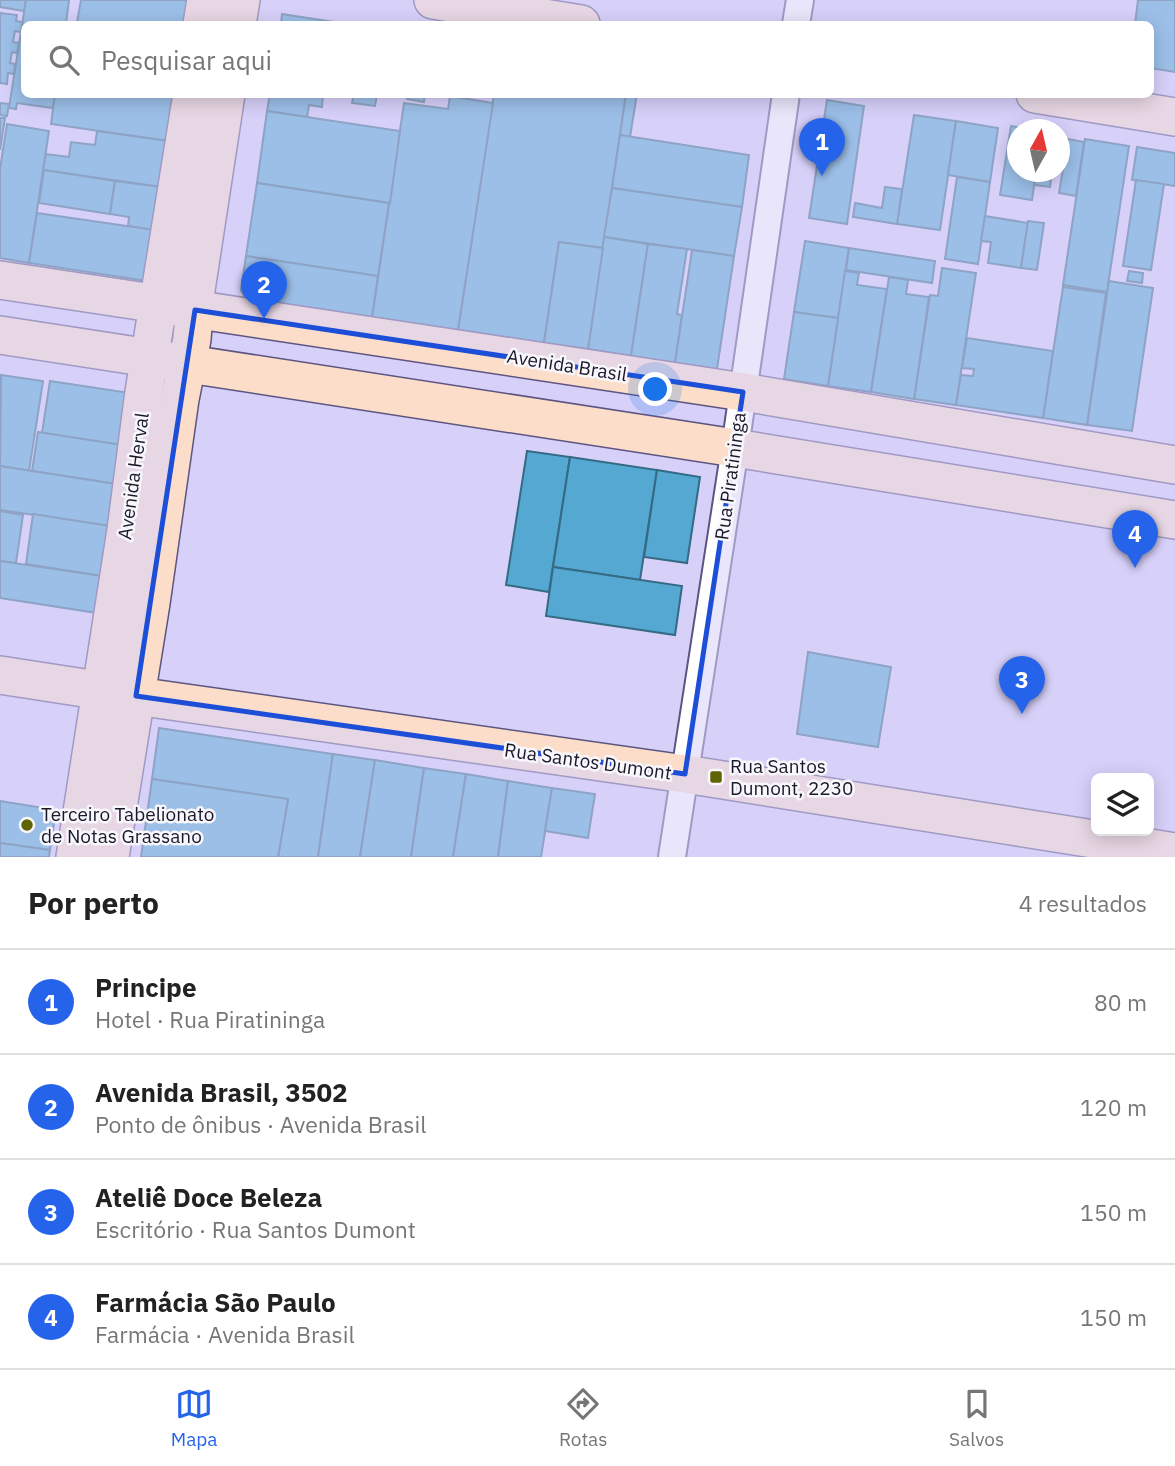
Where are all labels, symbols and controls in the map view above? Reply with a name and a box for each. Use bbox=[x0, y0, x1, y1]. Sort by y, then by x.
search box bbox=[21, 21, 1154, 98]
icon: search bbox=[45, 41, 83, 79]
text: Pesquisar aqui bbox=[101, 43, 272, 77]
pin: 1 bbox=[799, 118, 845, 176]
north arrow bbox=[1007, 119, 1070, 182]
pin: 2 bbox=[241, 261, 287, 319]
street label: Avenida Brasil bbox=[505, 344, 629, 386]
your location bbox=[638, 372, 672, 406]
street label: Avenida Herval bbox=[112, 411, 154, 541]
street label: Rua Piratininga bbox=[709, 411, 751, 541]
pin: 4 bbox=[1112, 510, 1158, 568]
pin: 3 bbox=[999, 656, 1045, 714]
street label: Rua Santos Dumont bbox=[503, 737, 673, 785]
place label: Rua Santos Dumont, 2230 bbox=[730, 754, 853, 800]
marker: Rua Santos Dumont, 2230 bbox=[708, 769, 724, 785]
map controls bbox=[1091, 773, 1154, 836]
button: layers bbox=[1091, 773, 1154, 836]
place label: Terceiro Tabelionato de Notas Grassano bbox=[41, 802, 214, 848]
marker: Terceiro Tabelionato de Notas Grassano bbox=[19, 817, 35, 833]
text: Por perto bbox=[28, 883, 159, 922]
text: 4 resultados bbox=[1019, 888, 1147, 918]
text: Principe bbox=[95, 970, 197, 1004]
text: 1 bbox=[44, 987, 58, 1017]
text: 80 m bbox=[1094, 987, 1147, 1017]
text: Hotel · Rua Piratininga bbox=[95, 1004, 325, 1034]
text: Avenida Brasil, 3502 bbox=[95, 1075, 348, 1109]
text: 2 bbox=[44, 1092, 58, 1122]
text: 120 m bbox=[1080, 1092, 1147, 1122]
text: Ponto de ônibus · Avenida Brasil bbox=[95, 1109, 427, 1139]
text: Ateliê Doce Beleza bbox=[95, 1180, 322, 1214]
text: 3 bbox=[44, 1197, 58, 1227]
text: 150 m bbox=[1080, 1197, 1147, 1227]
text: Escritório · Rua Santos Dumont bbox=[95, 1214, 416, 1244]
text: Farmácia São Paulo bbox=[95, 1285, 336, 1319]
text: 4 bbox=[44, 1302, 58, 1332]
text: 150 m bbox=[1080, 1302, 1147, 1332]
text: Farmácia · Avenida Brasil bbox=[95, 1319, 355, 1349]
tab: Mapa bbox=[171, 1385, 217, 1451]
tab: Rotas bbox=[559, 1385, 608, 1451]
tab: Salvos bbox=[949, 1385, 1004, 1451]

